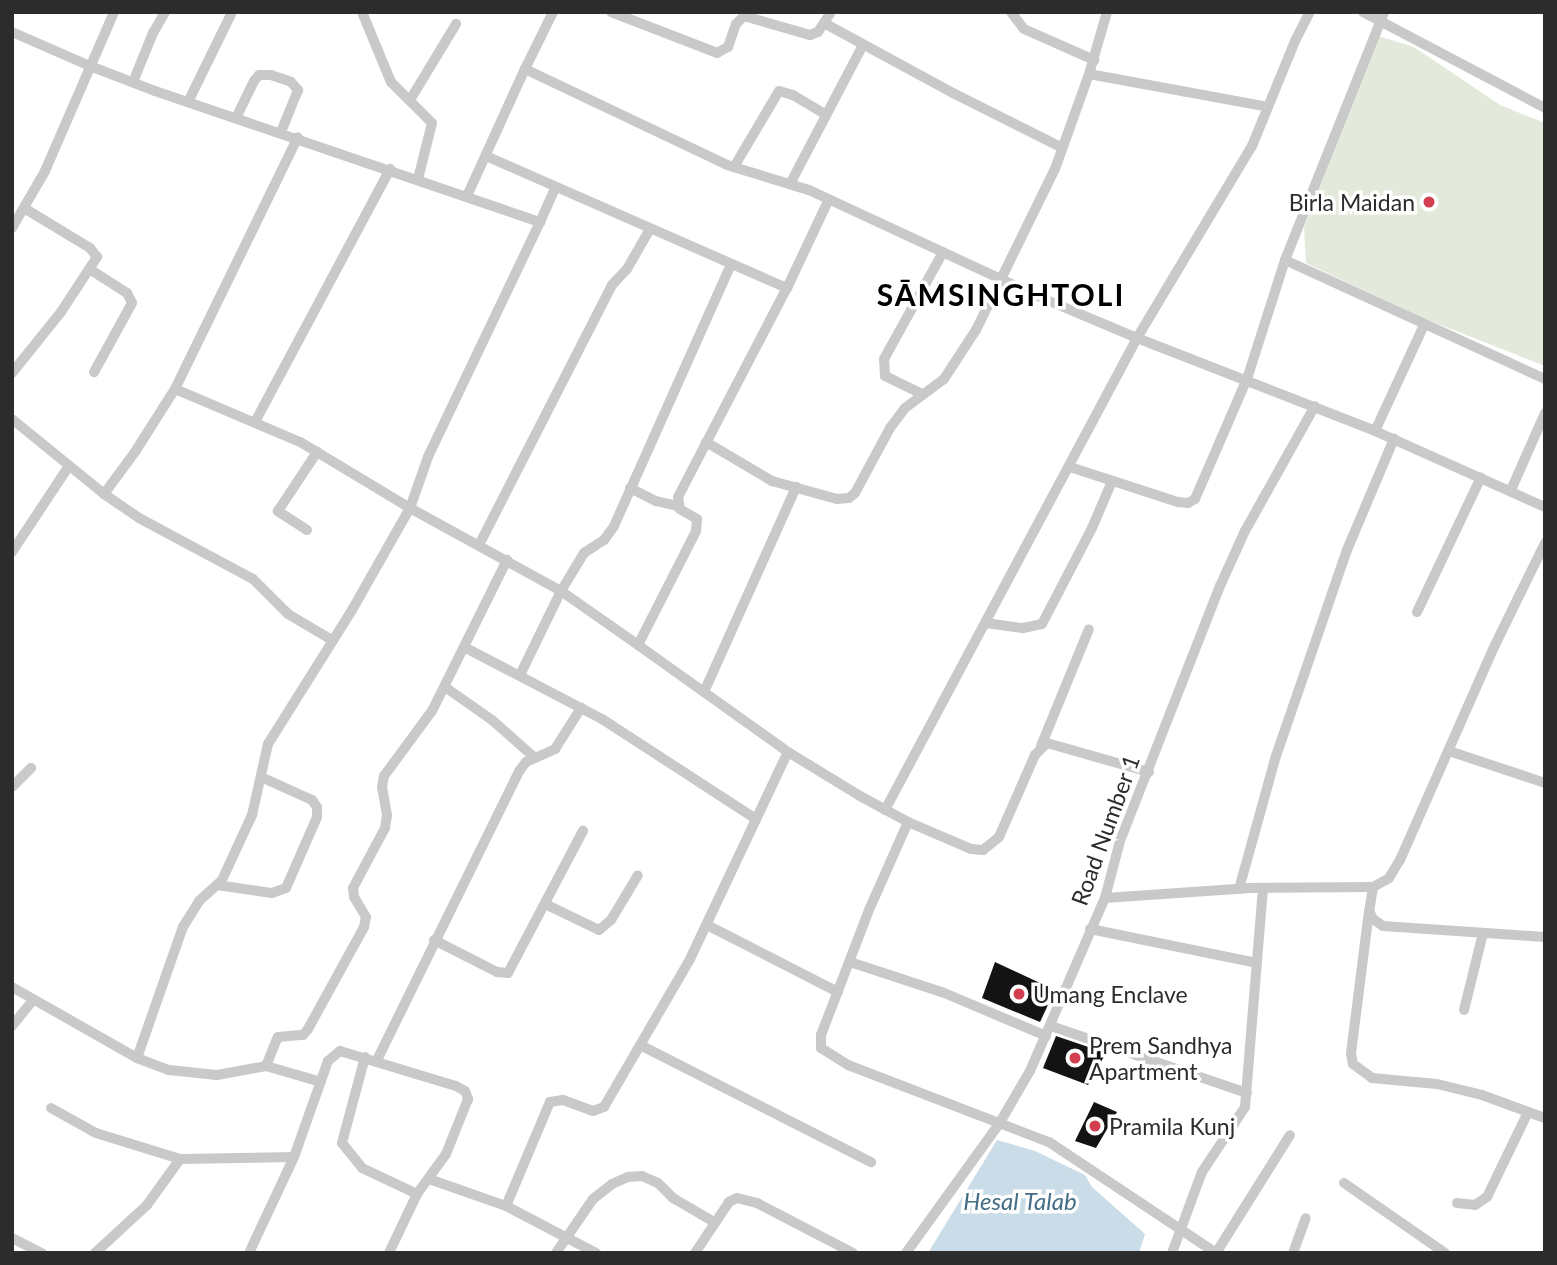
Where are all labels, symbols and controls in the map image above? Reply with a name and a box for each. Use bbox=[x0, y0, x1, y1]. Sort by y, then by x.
place label: Birla Maidan bbox=[1289, 188, 1415, 216]
marker: Birla Maidan bbox=[1421, 194, 1437, 210]
district label: SĀMSINGHTOLI bbox=[878, 276, 1124, 312]
street label: Road Number 1 bbox=[1065, 751, 1145, 909]
place label: Umang Enclave bbox=[1033, 980, 1188, 1008]
marker: Umang Enclave bbox=[1011, 986, 1027, 1002]
place label: Prem Sandhya Apartment bbox=[1089, 1031, 1233, 1085]
marker: Prem Sandhya Apartment bbox=[1067, 1050, 1083, 1066]
place label: Pramila Kunj bbox=[1109, 1112, 1235, 1140]
marker: Pramila Kunj bbox=[1087, 1118, 1103, 1134]
water label: Hesal Talab bbox=[963, 1187, 1077, 1215]

